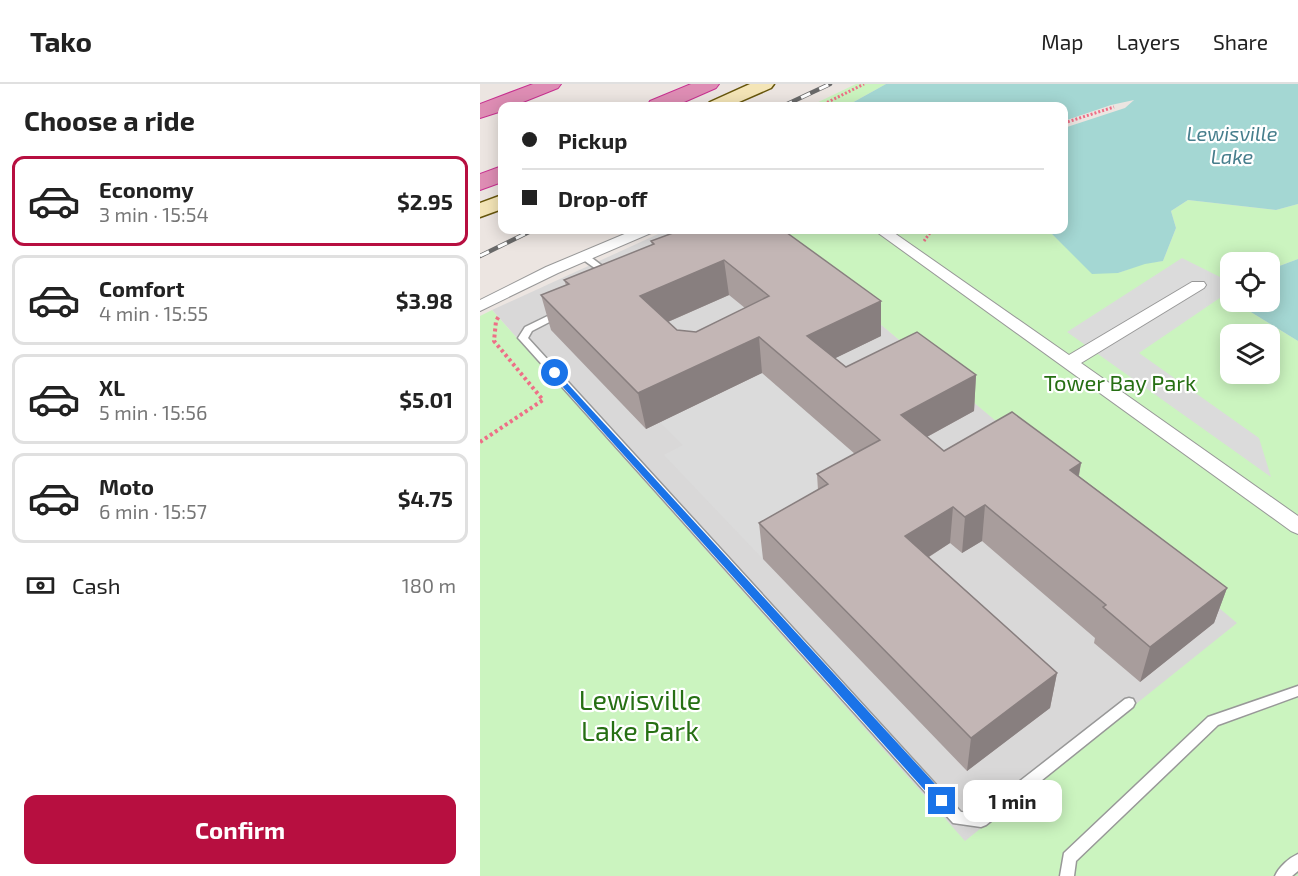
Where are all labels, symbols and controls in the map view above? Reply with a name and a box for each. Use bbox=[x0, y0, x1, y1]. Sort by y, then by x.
text: Tako bbox=[30, 24, 92, 58]
text: Map bbox=[1041, 29, 1083, 54]
text: Layers bbox=[1116, 29, 1180, 54]
text: Share bbox=[1213, 29, 1268, 54]
text: Choose a ride bbox=[24, 104, 195, 136]
water label: Lewisville Lake bbox=[1187, 121, 1278, 168]
text: Pickup bbox=[558, 127, 627, 153]
icon: car bbox=[27, 174, 81, 228]
text: Economy bbox=[99, 176, 194, 202]
text: Drop-off bbox=[558, 185, 647, 211]
text: $2.95 bbox=[397, 188, 453, 214]
text: 3 min · 15:54 bbox=[99, 202, 209, 226]
map controls bbox=[1220, 252, 1280, 384]
button: locate bbox=[1220, 252, 1280, 312]
icon: car bbox=[27, 273, 81, 327]
text: Comfort bbox=[99, 275, 184, 301]
text: $3.98 bbox=[396, 287, 453, 313]
text: 4 min · 15:55 bbox=[99, 301, 208, 325]
button: layers bbox=[1220, 324, 1280, 384]
route start bbox=[541, 359, 568, 386]
park label: Tower Bay Park bbox=[1044, 369, 1196, 395]
icon: car bbox=[27, 372, 81, 426]
text: XL bbox=[99, 374, 125, 400]
text: $5.01 bbox=[399, 386, 453, 412]
text: 5 min · 15:56 bbox=[99, 400, 207, 424]
icon: car bbox=[27, 471, 81, 525]
text: Moto bbox=[99, 473, 154, 499]
text: $4.75 bbox=[398, 485, 453, 511]
text: 6 min · 15:57 bbox=[99, 499, 207, 523]
icon: cash bbox=[24, 569, 57, 602]
text: Cash bbox=[72, 572, 121, 598]
text: 180 m bbox=[402, 573, 456, 597]
park label: Lewisville Lake Park bbox=[579, 683, 701, 746]
callout: 1 min bbox=[963, 780, 1062, 822]
route end bbox=[928, 787, 955, 814]
text: 1 min bbox=[988, 789, 1037, 813]
button: Confirm bbox=[24, 795, 456, 864]

